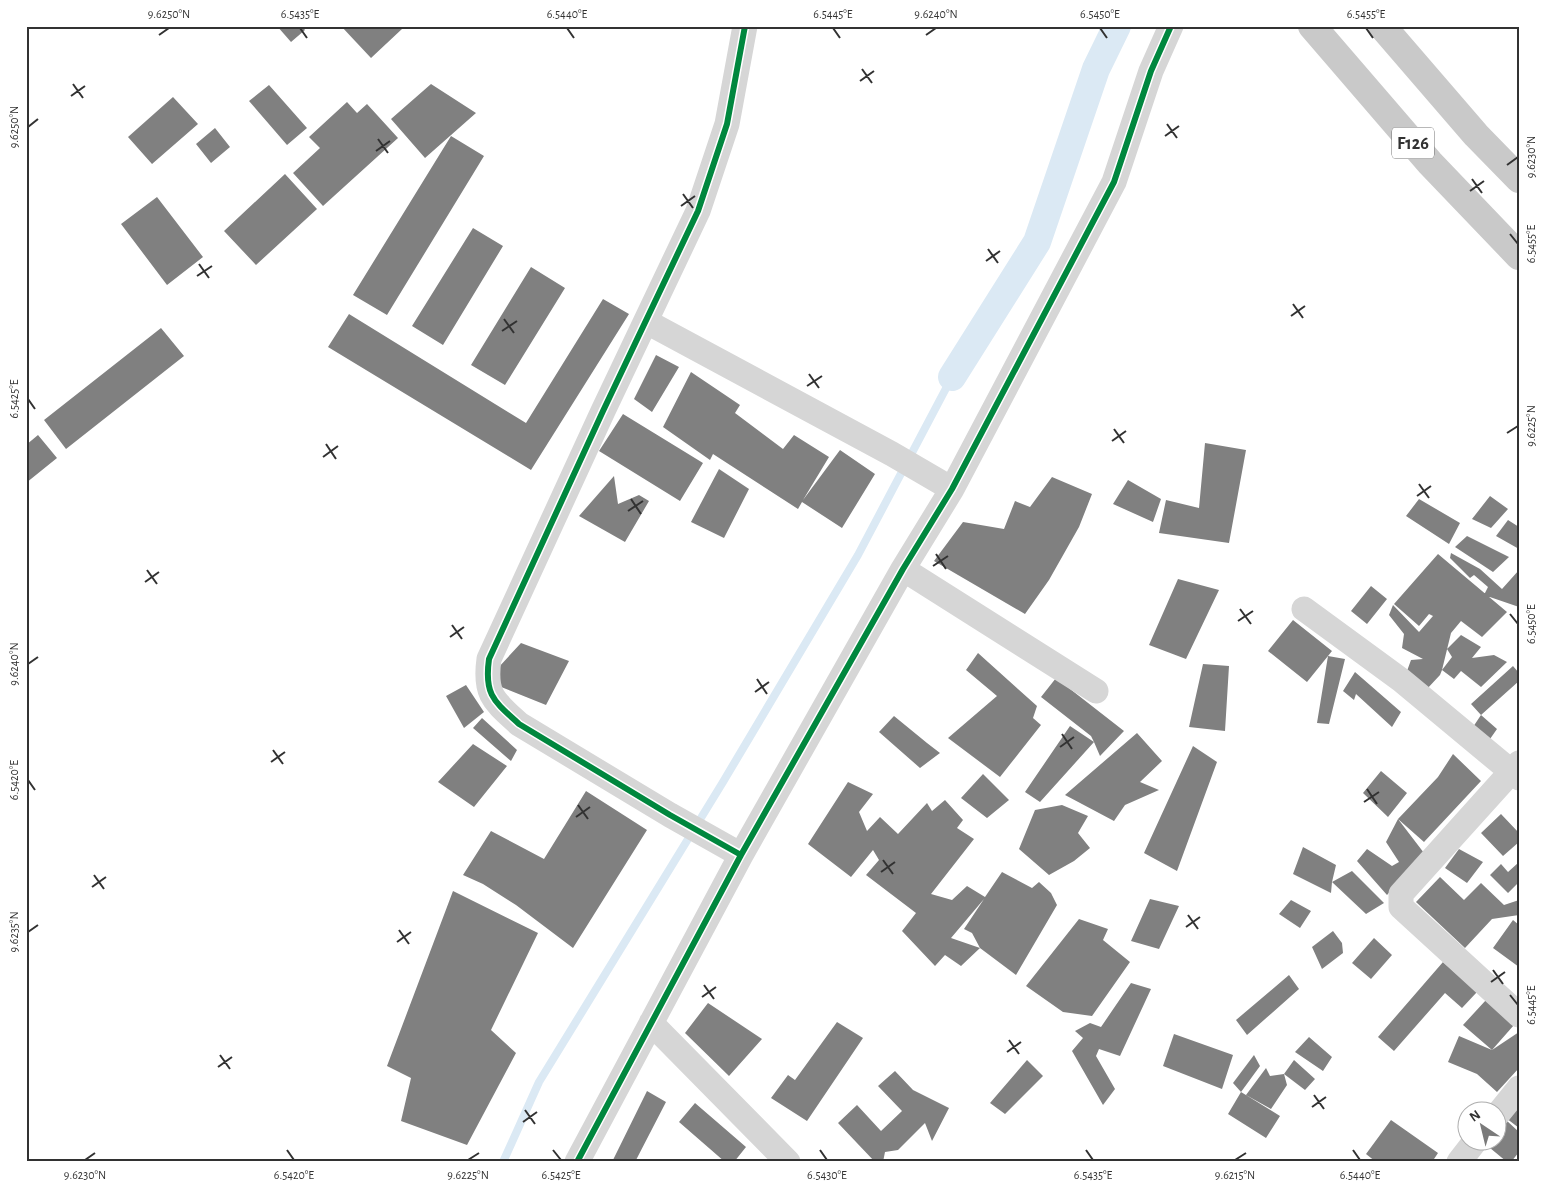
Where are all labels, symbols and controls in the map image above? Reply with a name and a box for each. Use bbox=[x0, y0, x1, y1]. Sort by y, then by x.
text: 9.6250°N bbox=[148, 8, 190, 20]
text: 6.5435°E bbox=[281, 8, 319, 20]
text: 6.5440°E bbox=[547, 8, 588, 20]
text: 6.5445°E bbox=[813, 8, 853, 20]
text: 9.6240°N bbox=[914, 8, 958, 20]
text: 6.5450°E bbox=[1080, 8, 1120, 20]
text: 6.5455°E bbox=[1347, 8, 1385, 20]
text: 9.6250°N bbox=[8, 106, 20, 148]
road number: F126 bbox=[1392, 128, 1434, 158]
text: 9.6230°N bbox=[1525, 136, 1537, 178]
text: 6.5455°E bbox=[1525, 225, 1537, 263]
text: 6.5425°E bbox=[8, 379, 20, 418]
text: 9.6225°N bbox=[1525, 405, 1537, 447]
text: 6.5450°E bbox=[1525, 604, 1537, 644]
text: 9.6240°N bbox=[8, 642, 20, 686]
text: 6.5420°E bbox=[8, 760, 20, 800]
text: 9.6235°N bbox=[8, 911, 20, 953]
text: 6.5445°E bbox=[1525, 985, 1537, 1025]
north arrow bbox=[1458, 1100, 1508, 1150]
text: N bbox=[1467, 1108, 1483, 1125]
text: 9.6230°N bbox=[64, 1169, 106, 1181]
text: 6.5420°E bbox=[274, 1169, 314, 1181]
text: 9.6225°N bbox=[447, 1169, 489, 1181]
text: 6.5425°E bbox=[542, 1169, 581, 1181]
text: 6.5430°E bbox=[807, 1169, 847, 1181]
text: 6.5435°E bbox=[1074, 1169, 1112, 1181]
text: 9.6215°N bbox=[1215, 1169, 1255, 1181]
text: 6.5440°E bbox=[1340, 1169, 1381, 1181]

